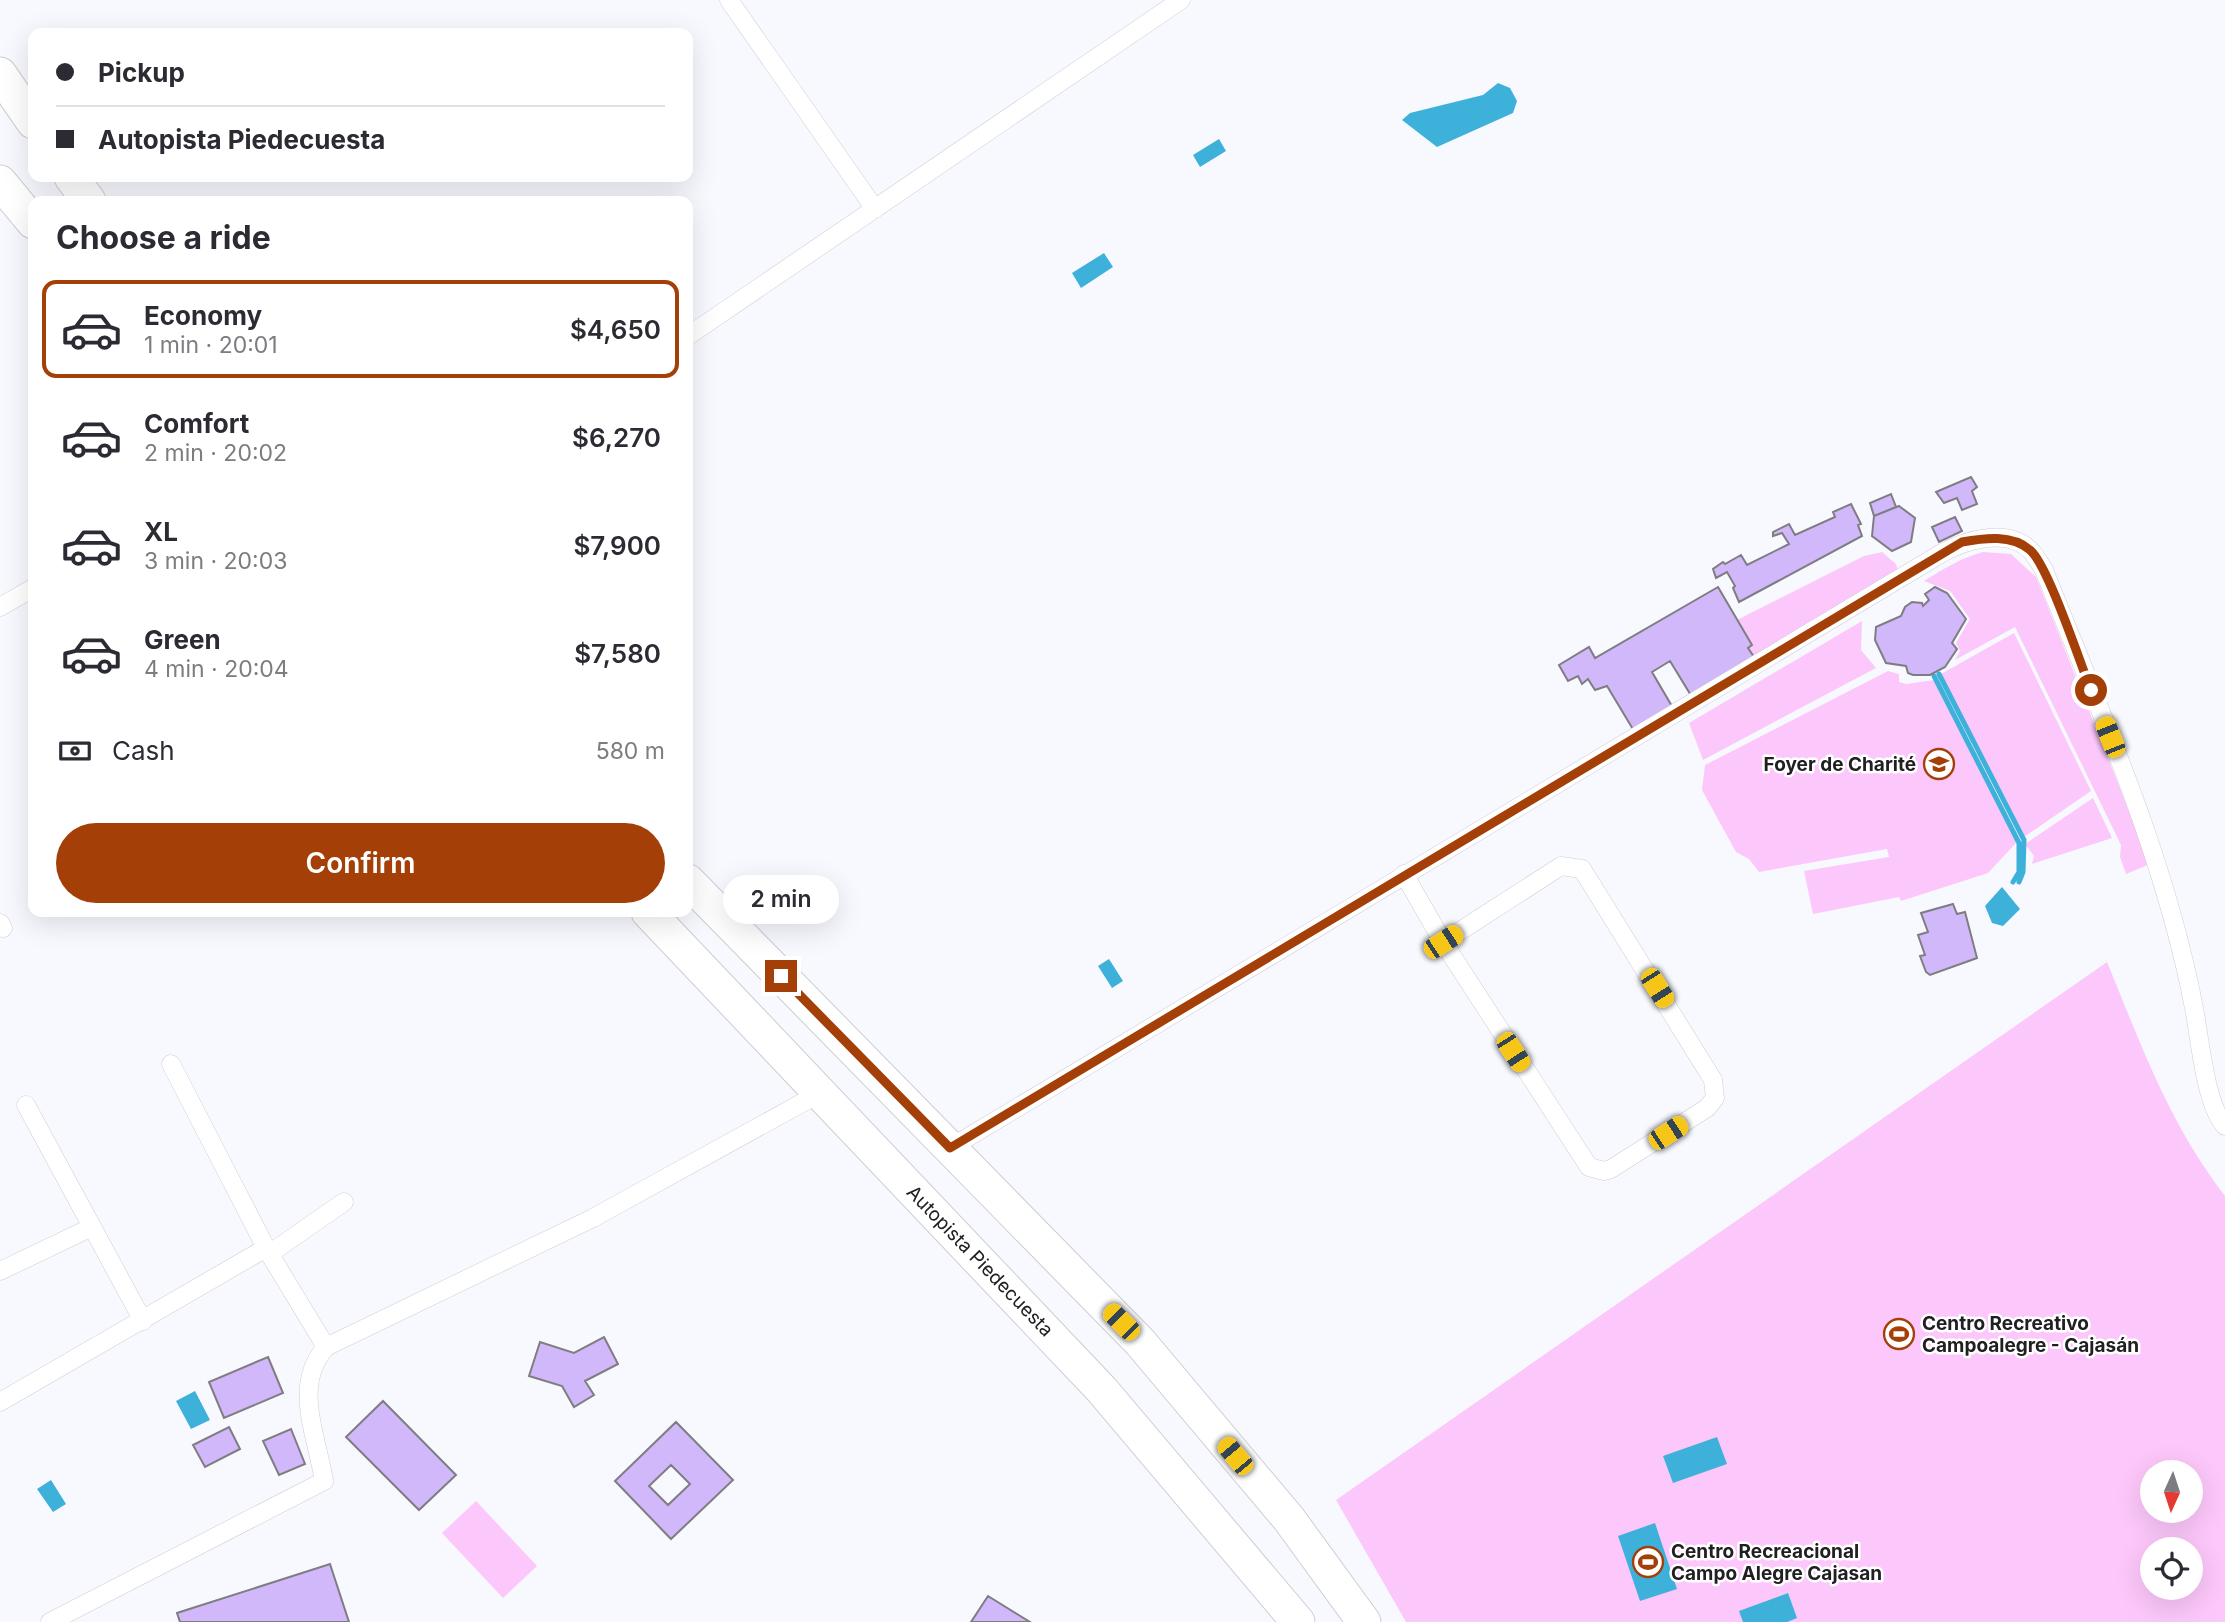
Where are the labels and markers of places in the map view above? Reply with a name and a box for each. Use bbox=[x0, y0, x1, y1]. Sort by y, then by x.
school or university icon: Foyer de Charité bbox=[1922, 747, 1956, 781]
place label: Foyer de Charité bbox=[1764, 753, 1916, 776]
place label: Centro Recreativo Campoalegre - Cajasán bbox=[1922, 1312, 2139, 1357]
sports icon: Centro Recreativo Campoalegre - Cajasán bbox=[1882, 1317, 1916, 1351]
place label: Centro Recreacional Campo Alegre Cajasan bbox=[1671, 1540, 1882, 1585]
sports icon: Centro Recreacional Campo Alegre Cajasan bbox=[1631, 1545, 1665, 1579]

